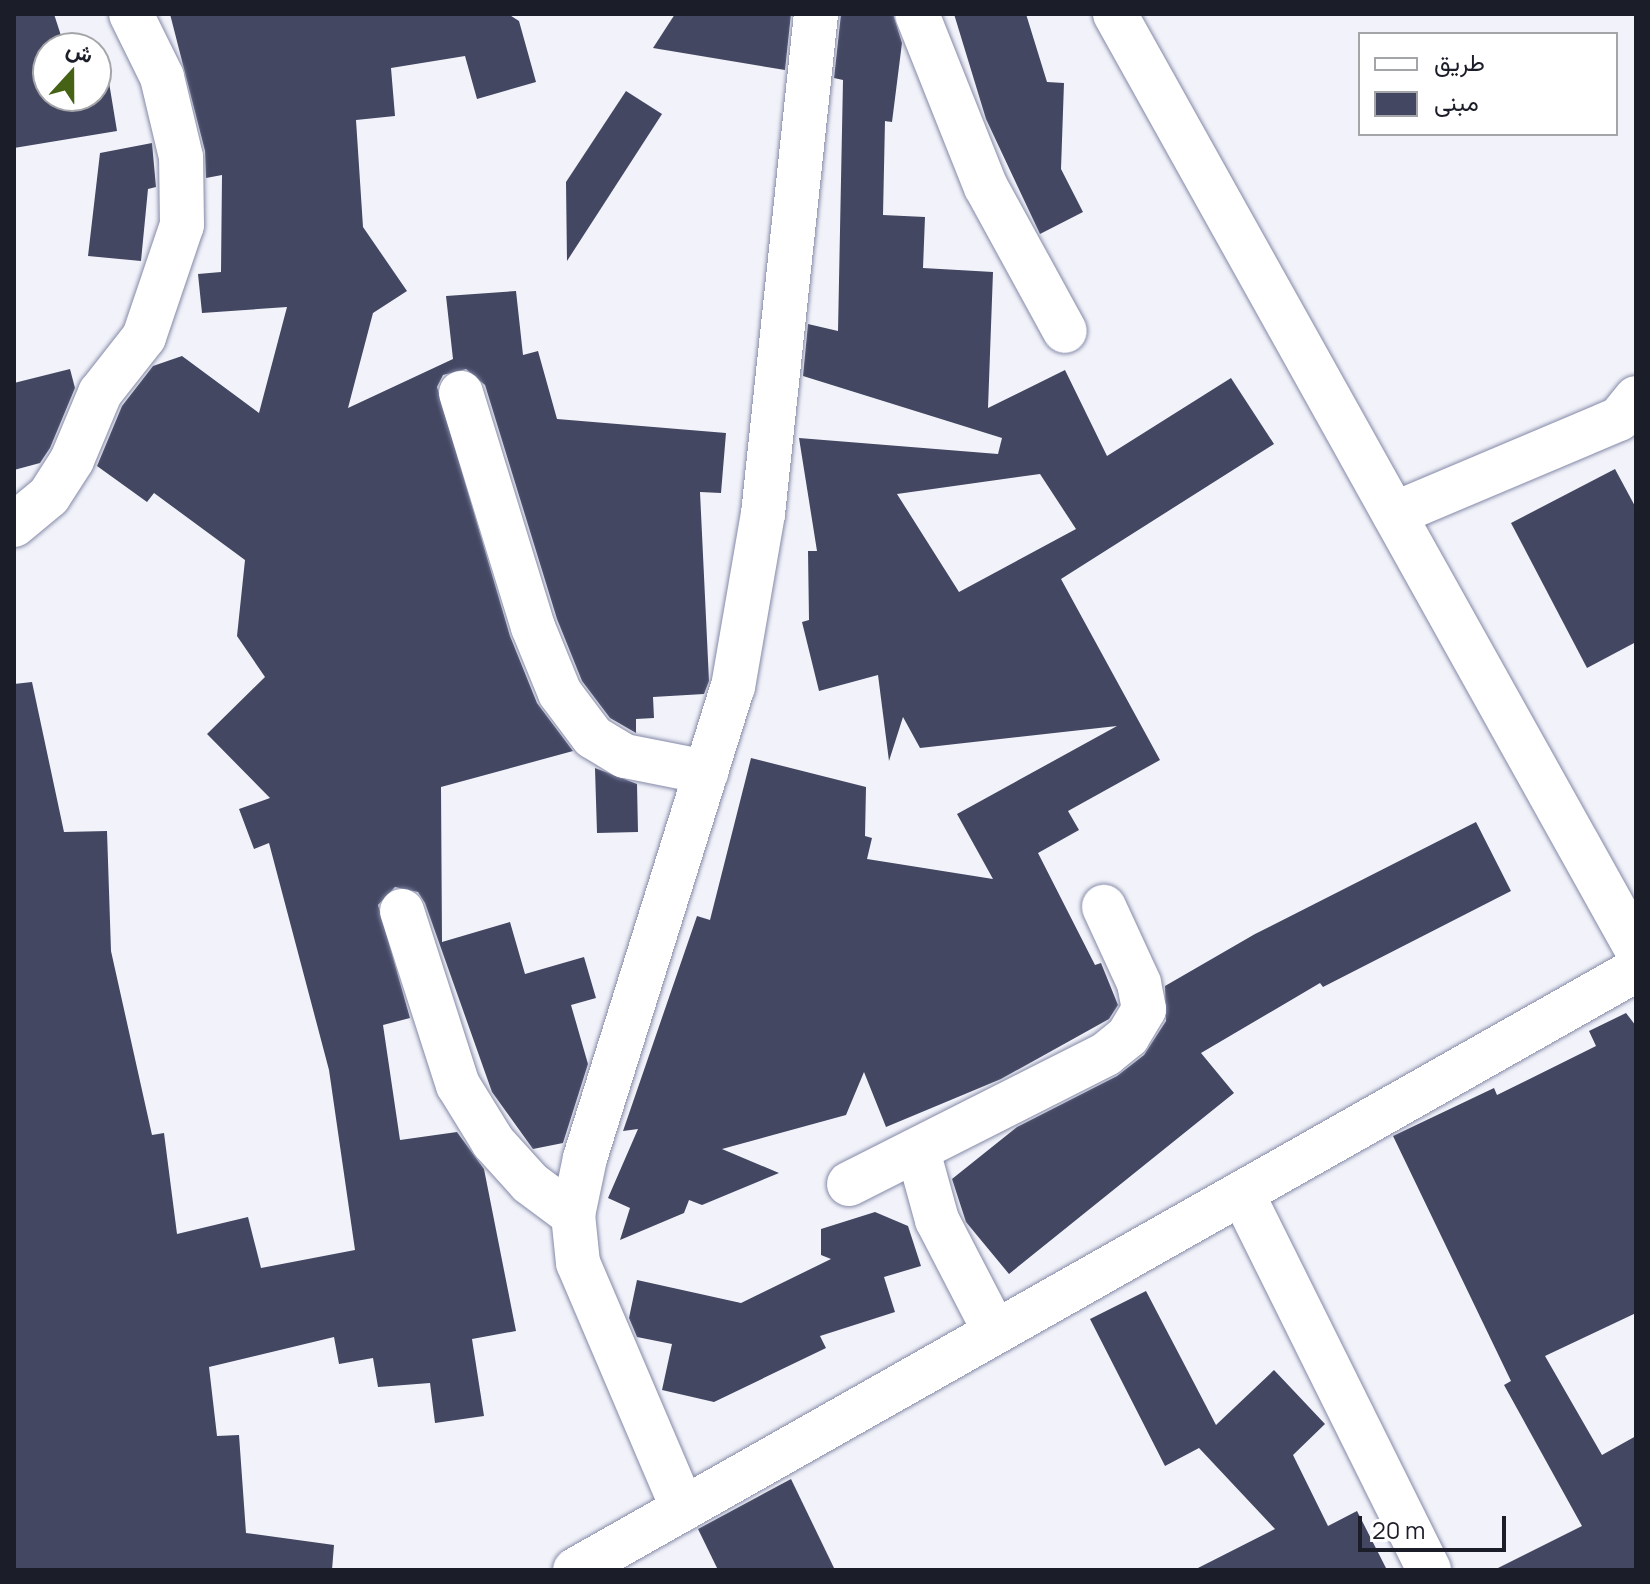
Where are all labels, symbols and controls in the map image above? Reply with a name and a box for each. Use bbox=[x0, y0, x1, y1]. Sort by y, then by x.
north arrow bbox=[32, 32, 112, 112]
legend bbox=[1358, 32, 1618, 136]
text: ش bbox=[62, 33, 98, 70]
text: طريق bbox=[1434, 45, 1485, 78]
text: مبنى bbox=[1434, 85, 1479, 118]
scale bar bbox=[1362, 1500, 1510, 1550]
text: 20 m bbox=[1372, 1513, 1425, 1546]

